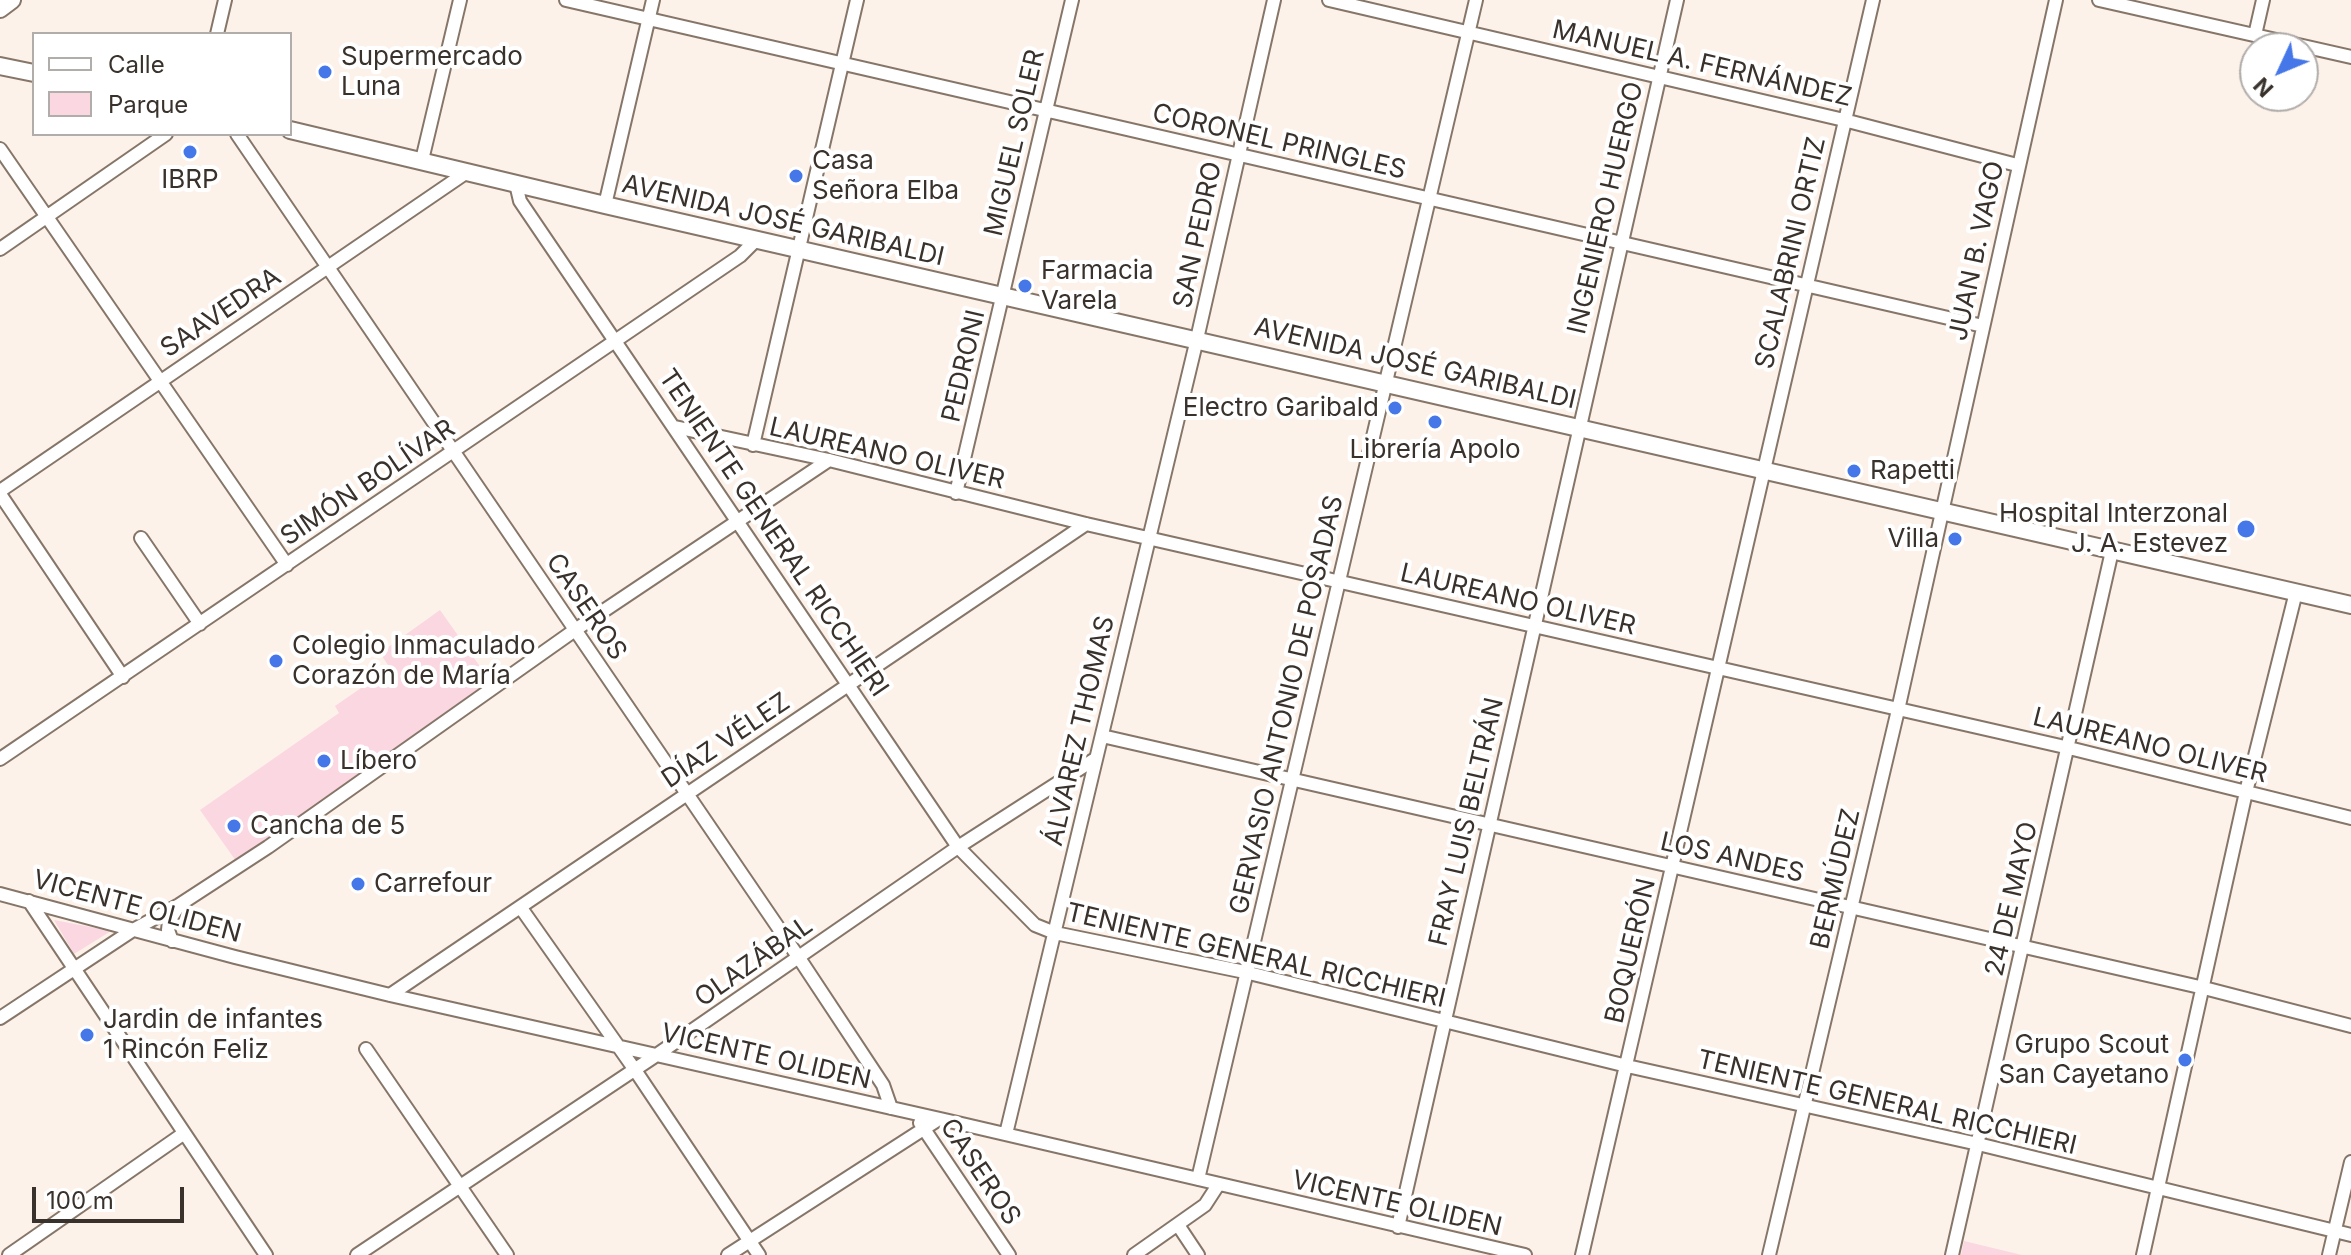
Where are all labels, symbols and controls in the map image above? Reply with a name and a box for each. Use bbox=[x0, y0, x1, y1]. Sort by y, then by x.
street label: MANUEL A. FERNÁNDEZ bbox=[1549, 14, 1855, 114]
legend bbox=[32, 32, 292, 136]
north arrow bbox=[2239, 32, 2319, 112]
place label: Supermercado Luna bbox=[341, 41, 523, 102]
street label: MIGUEL SOLER bbox=[978, 47, 1052, 239]
text: Calle bbox=[108, 50, 165, 79]
marker: Supermercado Luna bbox=[316, 63, 334, 81]
text: N bbox=[2248, 72, 2278, 102]
street label: INGENIERO HUERGO bbox=[1562, 79, 1650, 337]
text: Parque bbox=[108, 90, 188, 119]
street label: CORONEL PRINGLES bbox=[1149, 98, 1409, 186]
street label: SCALABRINI ORTIZ bbox=[1749, 134, 1833, 372]
marker: IBRP bbox=[181, 143, 199, 161]
place label: Casa Señora Elba bbox=[812, 145, 959, 206]
street label: JUAN B. VAGO bbox=[1943, 158, 2011, 344]
street label: SAN PEDRO bbox=[1167, 159, 1229, 311]
place label: IBRP bbox=[161, 164, 219, 196]
marker: Casa Señora Elba bbox=[787, 167, 805, 185]
street label: AVENIDA JOSÉ GARIBALDI bbox=[619, 169, 947, 273]
place label: Farmacia Varela bbox=[1041, 255, 1154, 316]
street label: SAAVEDRA bbox=[155, 261, 287, 365]
marker: Farmacia Varela bbox=[1016, 277, 1034, 295]
street label: PEDRONI bbox=[936, 307, 992, 425]
street label: AVENIDA JOSÉ GARIBALDI bbox=[1251, 312, 1579, 416]
street label: TENIENTE GENERAL RICCHIERI bbox=[652, 363, 894, 703]
place label: Electro Garibald bbox=[1183, 392, 1379, 424]
marker: Electro Garibald bbox=[1386, 399, 1404, 417]
street label: LAUREANO OLIVER bbox=[766, 412, 1008, 496]
street label: SIMÓN BOLÍVAR bbox=[275, 413, 461, 553]
marker: Librería Apolo bbox=[1426, 413, 1444, 431]
place label: Librería Apolo bbox=[1349, 434, 1521, 466]
place label: Rapetti bbox=[1870, 455, 1955, 487]
marker: Rapetti bbox=[1845, 462, 1863, 480]
street label: GERVASIO ANTONIO DE POSADAS bbox=[1224, 493, 1350, 917]
place label: Hospital Interzonal J. A. Estevez bbox=[1999, 498, 2228, 560]
marker: Hospital Interzonal J. A. Estevez bbox=[2235, 518, 2257, 540]
place label: Villa bbox=[1888, 523, 1939, 555]
marker: Villa bbox=[1946, 530, 1964, 548]
street label: CASEROS bbox=[539, 548, 633, 666]
street label: LAUREANO OLIVER bbox=[1397, 558, 1639, 642]
street label: ÁLVAREZ THOMAS bbox=[1038, 613, 1122, 849]
place label: Colegio Inmaculado Corazón de María bbox=[292, 630, 536, 692]
marker: Colegio Inmaculado Corazón de María bbox=[267, 652, 285, 670]
street label: DÍAZ VÉLEZ bbox=[656, 687, 796, 795]
street label: FRAY LUIS BELTRÁN bbox=[1423, 695, 1511, 949]
street label: LAUREANO OLIVER bbox=[2030, 702, 2270, 790]
place label: Líbero bbox=[340, 745, 417, 777]
marker: Líbero bbox=[315, 752, 333, 770]
street label: BERMÚDEZ bbox=[1805, 806, 1867, 952]
place label: Cancha de 5 bbox=[250, 810, 405, 842]
marker: Cancha de 5 bbox=[225, 817, 243, 835]
street label: 24 DE MAYO bbox=[1979, 819, 2045, 979]
street label: LOS ANDES bbox=[1657, 826, 1807, 890]
street label: VICENTE OLIDEN bbox=[29, 864, 245, 950]
place label: Carrefour bbox=[374, 868, 492, 900]
marker: Carrefour bbox=[349, 875, 367, 893]
street label: BOQUERÓN bbox=[1599, 875, 1663, 1027]
street label: TENIENTE GENERAL RICCHIERI bbox=[1063, 897, 1449, 1015]
street label: OLAZÁBAL bbox=[689, 910, 819, 1014]
place label: Jardin de infantes 1 Rincón Feliz bbox=[103, 1004, 323, 1066]
street label: VICENTE OLIDEN bbox=[658, 1018, 874, 1096]
marker: Jardin de infantes 1 Rincón Feliz bbox=[78, 1026, 96, 1044]
place label: Grupo Scout San Cayetano bbox=[1998, 1029, 2169, 1090]
street label: TENIENTE GENERAL RICCHIERI bbox=[1694, 1044, 2080, 1162]
marker: Grupo Scout San Cayetano bbox=[2176, 1051, 2194, 1069]
street label: CASEROS bbox=[933, 1113, 1027, 1231]
street label: VICENTE OLIDEN bbox=[1289, 1165, 1505, 1243]
scale bar bbox=[36, 1171, 188, 1221]
text: 100 m bbox=[46, 1186, 114, 1215]

